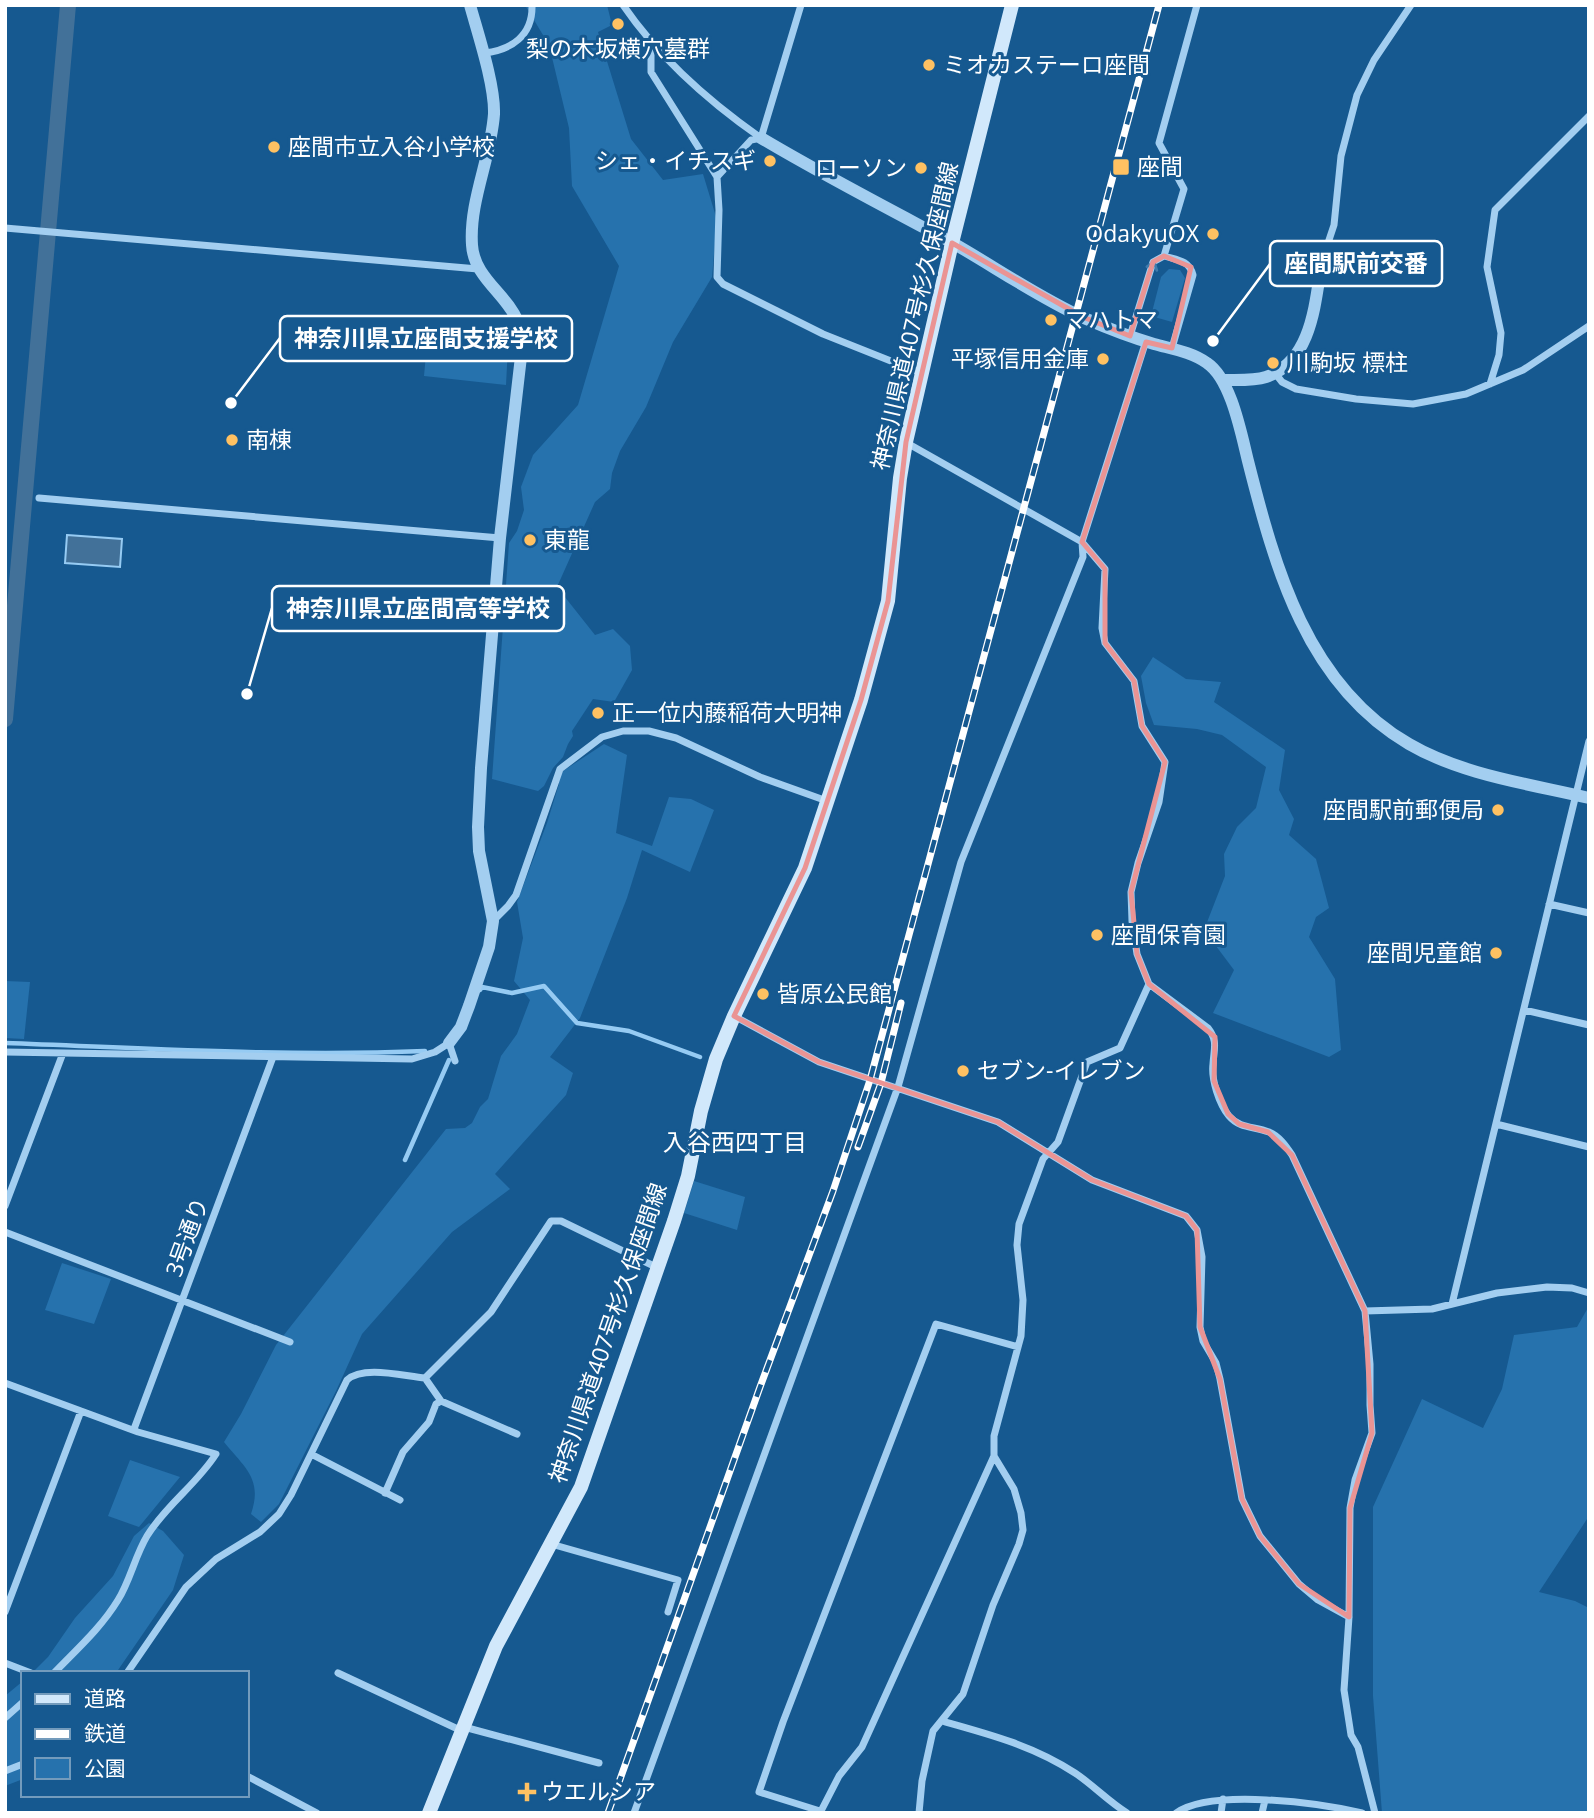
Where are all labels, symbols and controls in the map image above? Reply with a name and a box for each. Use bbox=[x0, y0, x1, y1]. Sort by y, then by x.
marker: 梨の木坂横穴墓群 bbox=[610, 16, 626, 32]
place label: 梨の木坂横穴墓群 bbox=[526, 32, 710, 64]
place label: ミオカステーロ座間 bbox=[943, 48, 1150, 80]
marker: ミオカステーロ座間 bbox=[921, 57, 937, 73]
place label: 座間市立入谷小学校 bbox=[288, 130, 495, 162]
marker: 座間市立入谷小学校 bbox=[266, 139, 282, 155]
place label: シェ・イチスギ bbox=[595, 144, 756, 176]
place label: 座間 bbox=[1137, 150, 1183, 182]
place label: ローソン bbox=[815, 151, 907, 183]
marker: シェ・イチスギ bbox=[762, 153, 778, 169]
marker: 座間 bbox=[1111, 157, 1131, 177]
street label: 神奈川県道407号杉久保座間線 bbox=[863, 158, 965, 473]
marker: ローソン bbox=[913, 160, 929, 176]
place label: OdakyuOX bbox=[1085, 217, 1200, 249]
marker: OdakyuOX bbox=[1205, 226, 1221, 242]
callout: 座間駅前交番 bbox=[1270, 241, 1442, 286]
text: 座間駅前交番 bbox=[1284, 246, 1428, 279]
one-way arrow bbox=[1146, 261, 1158, 283]
place label: マハトマ bbox=[1065, 303, 1158, 335]
marker: マハトマ bbox=[1043, 312, 1059, 328]
callout: 神奈川県立座間支援学校 bbox=[280, 316, 572, 361]
text: 神奈川県立座間支援学校 bbox=[294, 321, 558, 354]
place label: 平塚信用金庫 bbox=[951, 342, 1089, 374]
place label: 川駒坂 標柱 bbox=[1287, 346, 1408, 378]
marker: 平塚信用金庫 bbox=[1095, 351, 1111, 367]
marker: 川駒坂 標柱 bbox=[1265, 355, 1281, 371]
place label: 南棟 bbox=[246, 423, 292, 455]
marker: 南棟 bbox=[224, 432, 240, 448]
place label: 東龍 bbox=[544, 523, 590, 555]
marker: 東龍 bbox=[522, 532, 538, 548]
callout: 神奈川県立座間高等学校 bbox=[272, 586, 564, 631]
text: 神奈川県立座間高等学校 bbox=[286, 591, 550, 624]
place label: 正一位内藤稲荷大明神 bbox=[612, 696, 842, 728]
marker: 正一位内藤稲荷大明神 bbox=[590, 705, 606, 721]
place label: 座間駅前郵便局 bbox=[1323, 793, 1484, 825]
marker: 座間駅前郵便局 bbox=[1490, 802, 1506, 818]
place label: 座間保育園 bbox=[1111, 918, 1226, 950]
marker: 座間保育園 bbox=[1089, 927, 1105, 943]
place label: 座間児童館 bbox=[1367, 936, 1482, 968]
marker: 座間児童館 bbox=[1488, 945, 1504, 961]
place label: 皆原公民館 bbox=[777, 977, 892, 1009]
marker: 皆原公民館 bbox=[755, 986, 771, 1002]
place label: セブン-イレブン bbox=[977, 1054, 1145, 1086]
marker: セブン-イレブン bbox=[955, 1063, 971, 1079]
district label: 入谷西四丁目 bbox=[663, 1125, 807, 1158]
street label: 神奈川県道407号杉久保座間線 bbox=[541, 1178, 674, 1487]
street label: 3号通り bbox=[157, 1193, 215, 1281]
legend bbox=[21, 1671, 248, 1797]
text: 道路 bbox=[84, 1684, 126, 1712]
text: 鉄道 bbox=[84, 1719, 126, 1747]
text: 公園 bbox=[84, 1754, 126, 1782]
place label: ウエルシア bbox=[541, 1775, 656, 1807]
marker: ウエルシア bbox=[519, 1784, 535, 1800]

